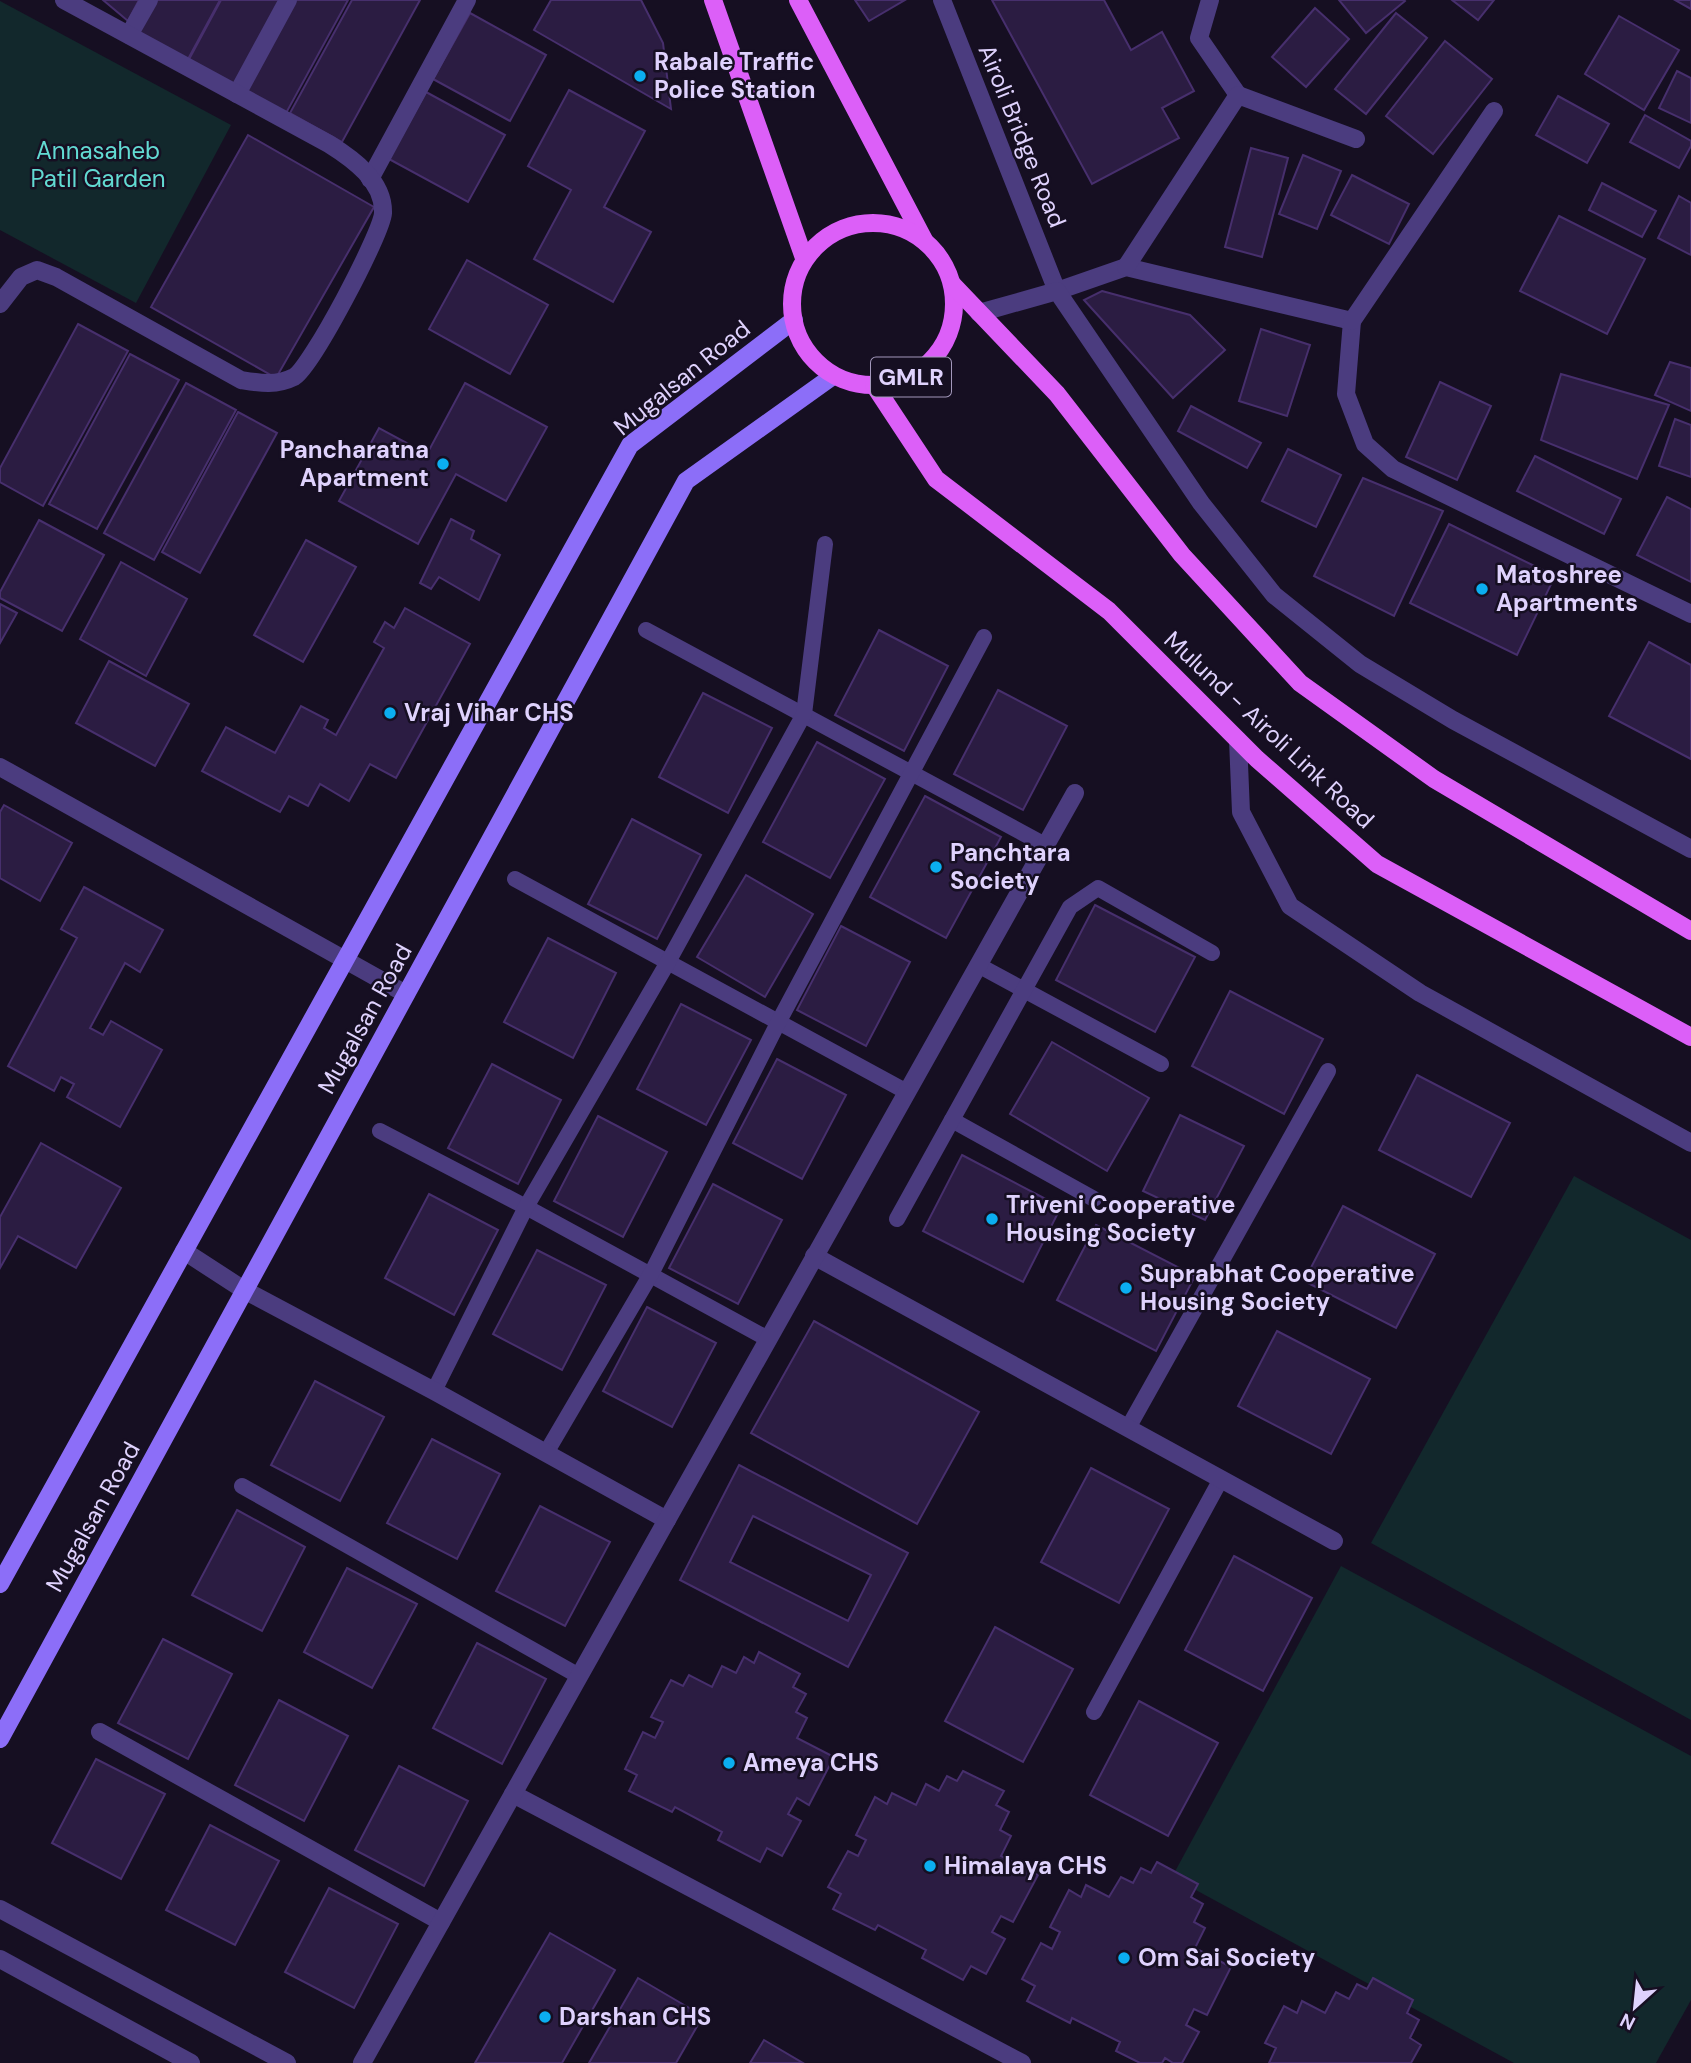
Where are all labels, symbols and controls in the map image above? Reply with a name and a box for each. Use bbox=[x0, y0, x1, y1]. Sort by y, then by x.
street label: Airoli Bridge Road bbox=[972, 40, 1073, 232]
place label: Rabale Traffic Police Station bbox=[654, 46, 816, 105]
marker: Rabale Traffic Police Station bbox=[632, 68, 648, 84]
park label: Annasaheb Patil Garden bbox=[30, 135, 166, 194]
street label: Mugalsan Road bbox=[607, 313, 756, 442]
road number: GMLR bbox=[871, 358, 951, 396]
place label: Pancharatna Apartment bbox=[280, 434, 429, 493]
marker: Pancharatna Apartment bbox=[435, 456, 451, 472]
place label: Matoshree Apartments bbox=[1496, 559, 1638, 618]
marker: Matoshree Apartments bbox=[1474, 581, 1490, 597]
street label: Mulund - Airoli Link Road bbox=[1158, 624, 1381, 835]
place label: Vraj Vihar CHS bbox=[404, 697, 574, 728]
marker: Vraj Vihar CHS bbox=[382, 705, 398, 721]
place label: Panchtara Society bbox=[950, 837, 1071, 896]
marker: Panchtara Society bbox=[928, 859, 944, 875]
street label: Mugalsan Road bbox=[311, 938, 419, 1099]
place label: Triveni Cooperative Housing Society bbox=[1006, 1189, 1235, 1248]
marker: Triveni Cooperative Housing Society bbox=[984, 1211, 1000, 1227]
place label: Suprabhat Cooperative Housing Society bbox=[1140, 1258, 1415, 1317]
marker: Suprabhat Cooperative Housing Society bbox=[1118, 1280, 1134, 1296]
street label: Mugalsan Road bbox=[39, 1436, 147, 1597]
place label: Ameya CHS bbox=[743, 1747, 879, 1778]
marker: Ameya CHS bbox=[721, 1755, 737, 1771]
place label: Himalaya CHS bbox=[944, 1850, 1107, 1881]
marker: Himalaya CHS bbox=[922, 1858, 938, 1874]
place label: Om Sai Society bbox=[1138, 1942, 1316, 1973]
marker: Om Sai Society bbox=[1116, 1950, 1132, 1966]
north arrow bbox=[1600, 1972, 1670, 2042]
place label: Darshan CHS bbox=[559, 2001, 711, 2032]
text: N bbox=[1616, 2007, 1639, 2036]
marker: Darshan CHS bbox=[537, 2009, 553, 2025]

